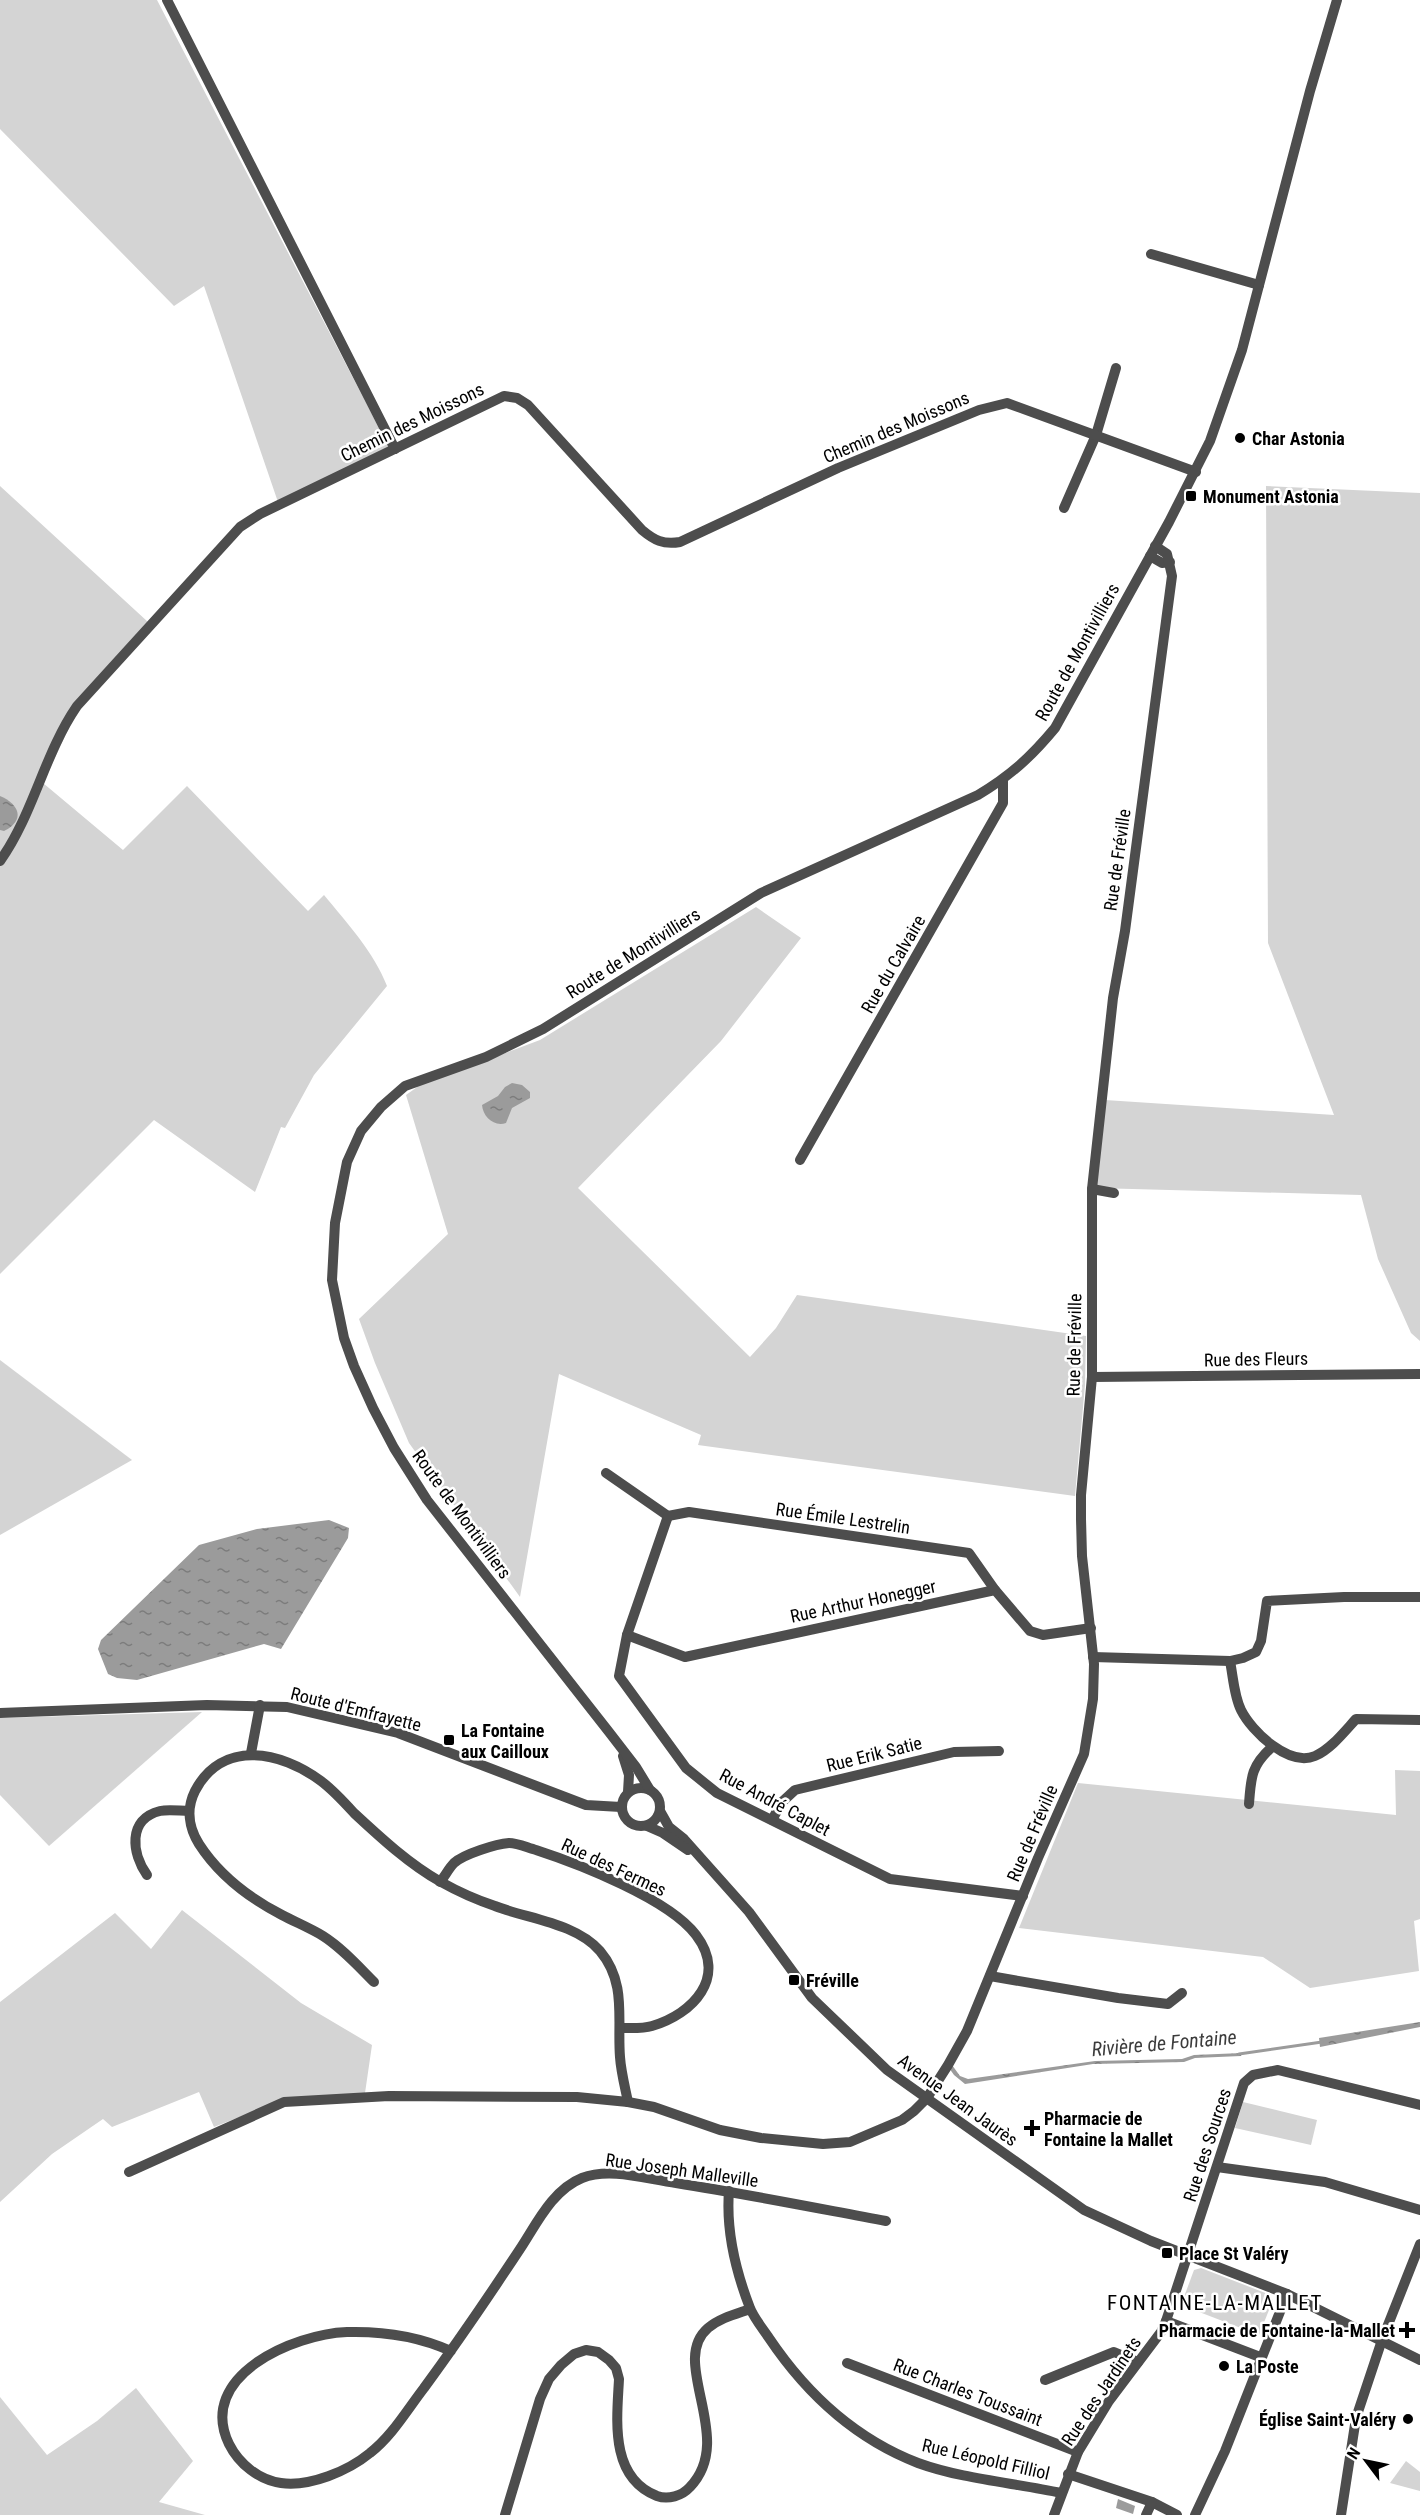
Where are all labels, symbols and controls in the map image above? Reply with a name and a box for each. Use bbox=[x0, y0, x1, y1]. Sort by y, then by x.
street label: Chemin des Moissons bbox=[337, 378, 487, 466]
street label: Chemin des Moissons bbox=[820, 387, 972, 467]
place label: Char Astonia bbox=[1252, 428, 1345, 449]
marker: Char Astonia bbox=[1233, 431, 1247, 445]
place label: Monument Astonia bbox=[1203, 486, 1339, 507]
marker: Monument Astonia bbox=[1184, 489, 1198, 503]
street label: Route de Montivilliers bbox=[1031, 580, 1123, 724]
street label: Rue de Fréville bbox=[1099, 808, 1135, 912]
street label: Route de Montivilliers bbox=[562, 903, 704, 1003]
street label: Rue du Calvaire bbox=[857, 911, 929, 1017]
street label: Rue de Fréville bbox=[1063, 1293, 1085, 1397]
street label: Rue des Fleurs bbox=[1204, 1348, 1308, 1370]
street label: Route de Montivilliers bbox=[408, 1446, 516, 1582]
street label: Rue Émile Lestrelin bbox=[774, 1498, 912, 1538]
street label: Rue Arthur Honegger bbox=[788, 1575, 938, 1627]
street label: Route d'Emfrayette bbox=[288, 1683, 424, 1735]
place label: La Fontaine aux Cailloux bbox=[461, 1720, 549, 1762]
street label: Rue Erik Satie bbox=[824, 1732, 924, 1776]
marker: La Fontaine aux Cailloux bbox=[442, 1733, 456, 1747]
street label: Rue André Caplet bbox=[716, 1764, 834, 1840]
street label: Rue de Fréville bbox=[1002, 1782, 1062, 1884]
street label: Rue des Fermes bbox=[558, 1834, 670, 1900]
place label: Fréville bbox=[806, 1970, 859, 1991]
marker: Fréville bbox=[787, 1973, 801, 1987]
water label: Rivière de Fontaine bbox=[1090, 2025, 1238, 2061]
street label: Avenue Jean Jaurès bbox=[894, 2050, 1022, 2150]
street label: Rue des Sources bbox=[1179, 2086, 1235, 2204]
place label: Pharmacie de Fontaine la Mallet bbox=[1044, 2108, 1173, 2150]
marker: Pharmacie de Fontaine la Mallet bbox=[1025, 2121, 1039, 2135]
street label: Rue Joseph Malleville bbox=[604, 2149, 760, 2191]
place label: Place St Valéry bbox=[1179, 2243, 1288, 2264]
marker: Place St Valéry bbox=[1160, 2246, 1174, 2260]
district label: FONTAINE-LA-MALLET bbox=[1107, 2291, 1323, 2315]
place label: Pharmacie de Fontaine-la-Mallet bbox=[1159, 2320, 1395, 2341]
marker: Pharmacie de Fontaine-la-Mallet bbox=[1400, 2323, 1414, 2337]
street label: Rue des Jardinets bbox=[1057, 2333, 1145, 2449]
street label: Rue Charles Toussaint bbox=[891, 2354, 1045, 2430]
place label: La Poste bbox=[1236, 2356, 1299, 2377]
marker: La Poste bbox=[1217, 2359, 1231, 2373]
place label: Église Saint-Valéry bbox=[1259, 2409, 1396, 2430]
marker: Église Saint-Valéry bbox=[1401, 2412, 1415, 2426]
north arrow bbox=[1336, 2431, 1396, 2491]
street label: Rue Léopold Filliol bbox=[920, 2434, 1052, 2484]
text: N bbox=[1343, 2444, 1364, 2463]

